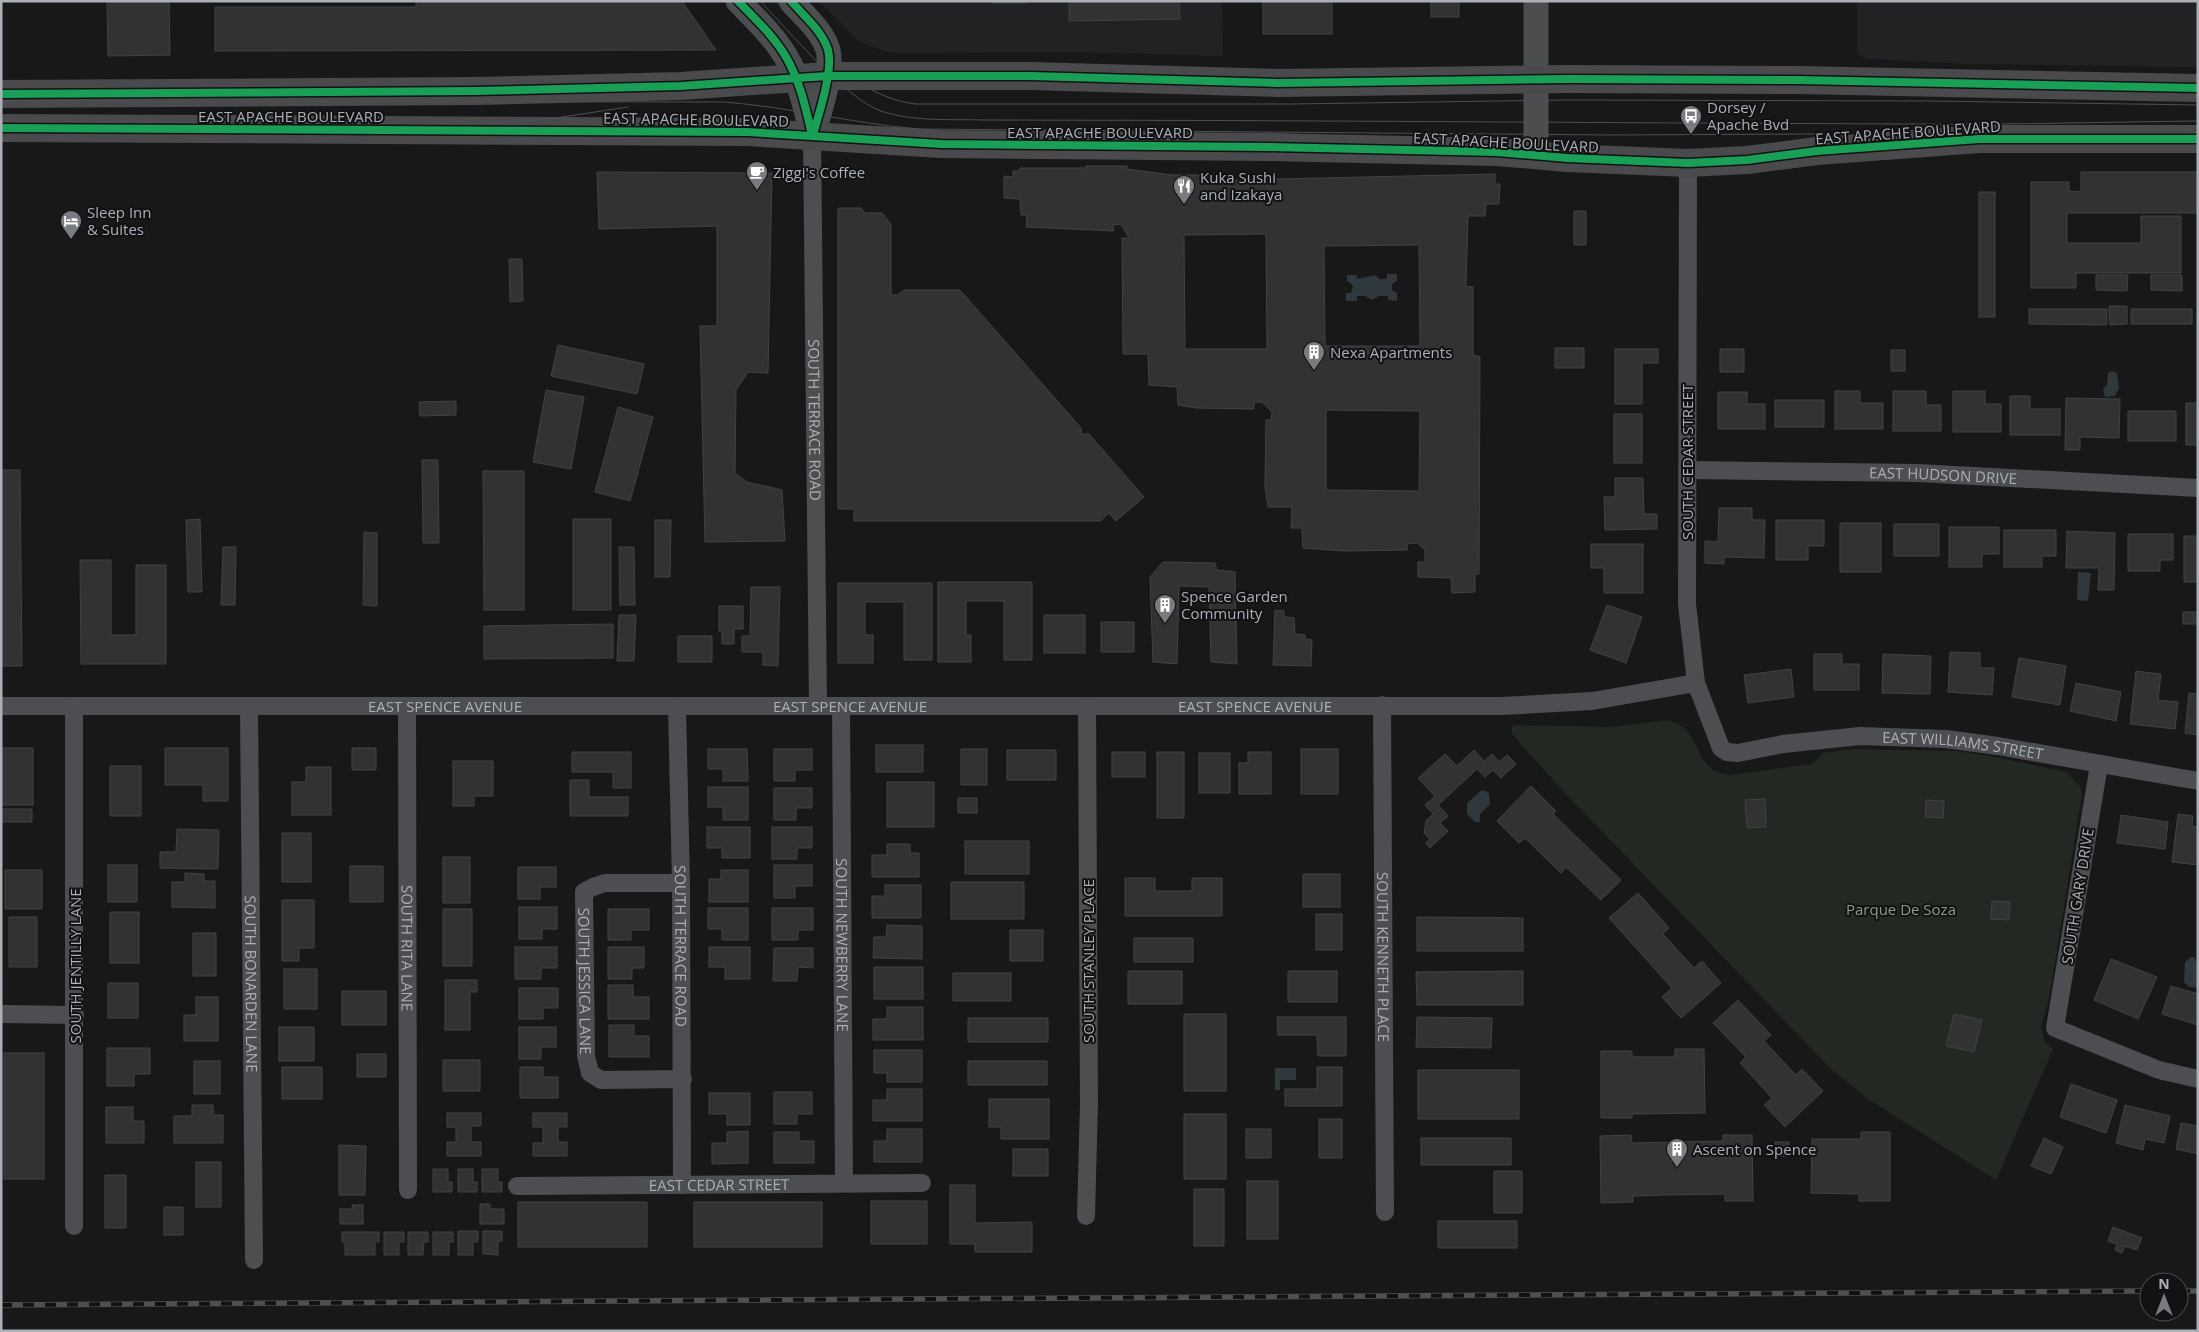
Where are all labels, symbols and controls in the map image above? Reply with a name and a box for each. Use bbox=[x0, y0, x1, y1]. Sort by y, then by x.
place label: Dorsey / Apache Bvd bbox=[1707, 97, 1789, 134]
bus stop icon: Dorsey / Apache Bvd bbox=[1679, 104, 1703, 135]
street label: EAST APACHE BOULEVARD bbox=[198, 106, 384, 126]
street label: EAST APACHE BOULEVARD bbox=[603, 107, 789, 131]
street label: EAST APACHE BOULEVARD bbox=[1815, 116, 2001, 148]
street label: EAST APACHE BOULEVARD bbox=[1007, 122, 1193, 142]
street label: EAST APACHE BOULEVARD bbox=[1413, 127, 1599, 157]
cafe icon: Ziggi's Coffee bbox=[745, 160, 769, 191]
place label: Ziggi's Coffee bbox=[773, 162, 865, 182]
place label: Kuka Sushi and Izakaya bbox=[1200, 167, 1282, 204]
restaurant icon: Kuka Sushi and Izakaya bbox=[1172, 174, 1196, 205]
place label: Sleep Inn & Suites bbox=[87, 202, 152, 239]
hotel icon: Sleep Inn & Suites bbox=[59, 209, 83, 240]
street label: SOUTH TERRACE ROAD bbox=[804, 339, 826, 501]
building icon: Nexa Apartments bbox=[1302, 340, 1326, 371]
place label: Nexa Apartments bbox=[1330, 342, 1452, 362]
street label: SOUTH CEDAR STREET bbox=[1677, 383, 1697, 540]
street label: EAST HUDSON DRIVE bbox=[1869, 462, 2017, 488]
place label: Spence Garden Community bbox=[1181, 586, 1288, 623]
building icon: Spence Garden Community bbox=[1153, 593, 1177, 624]
street label: EAST SPENCE AVENUE bbox=[368, 696, 522, 716]
street label: EAST SPENCE AVENUE bbox=[773, 696, 927, 716]
street label: EAST SPENCE AVENUE bbox=[1178, 696, 1332, 716]
street label: EAST WILLIAMS STREET bbox=[1882, 727, 2046, 764]
street label: SOUTH GARY DRIVE bbox=[2056, 826, 2098, 966]
street label: SOUTH NEWBERRY LANE bbox=[832, 858, 853, 1032]
street label: SOUTH TERRACE ROAD bbox=[671, 865, 691, 1027]
street label: SOUTH KENNETH PLACE bbox=[1373, 872, 1394, 1042]
street label: SOUTH STANLEY PLACE bbox=[1078, 879, 1098, 1043]
street label: SOUTH RITA LANE bbox=[397, 885, 418, 1011]
street label: SOUTH JENTILLY LANE bbox=[65, 888, 85, 1044]
street label: SOUTH BONARDEN LANE bbox=[241, 895, 262, 1073]
park label: Parque De Soza bbox=[1846, 899, 1956, 919]
street label: SOUTH JESSICA LANE bbox=[574, 907, 596, 1055]
building icon: Ascent on Spence bbox=[1665, 1137, 1689, 1168]
place label: Ascent on Spence bbox=[1693, 1139, 1816, 1159]
street label: EAST CEDAR STREET bbox=[649, 1174, 790, 1195]
north arrow bbox=[2139, 1272, 2189, 1322]
text: N bbox=[2158, 1274, 2170, 1293]

